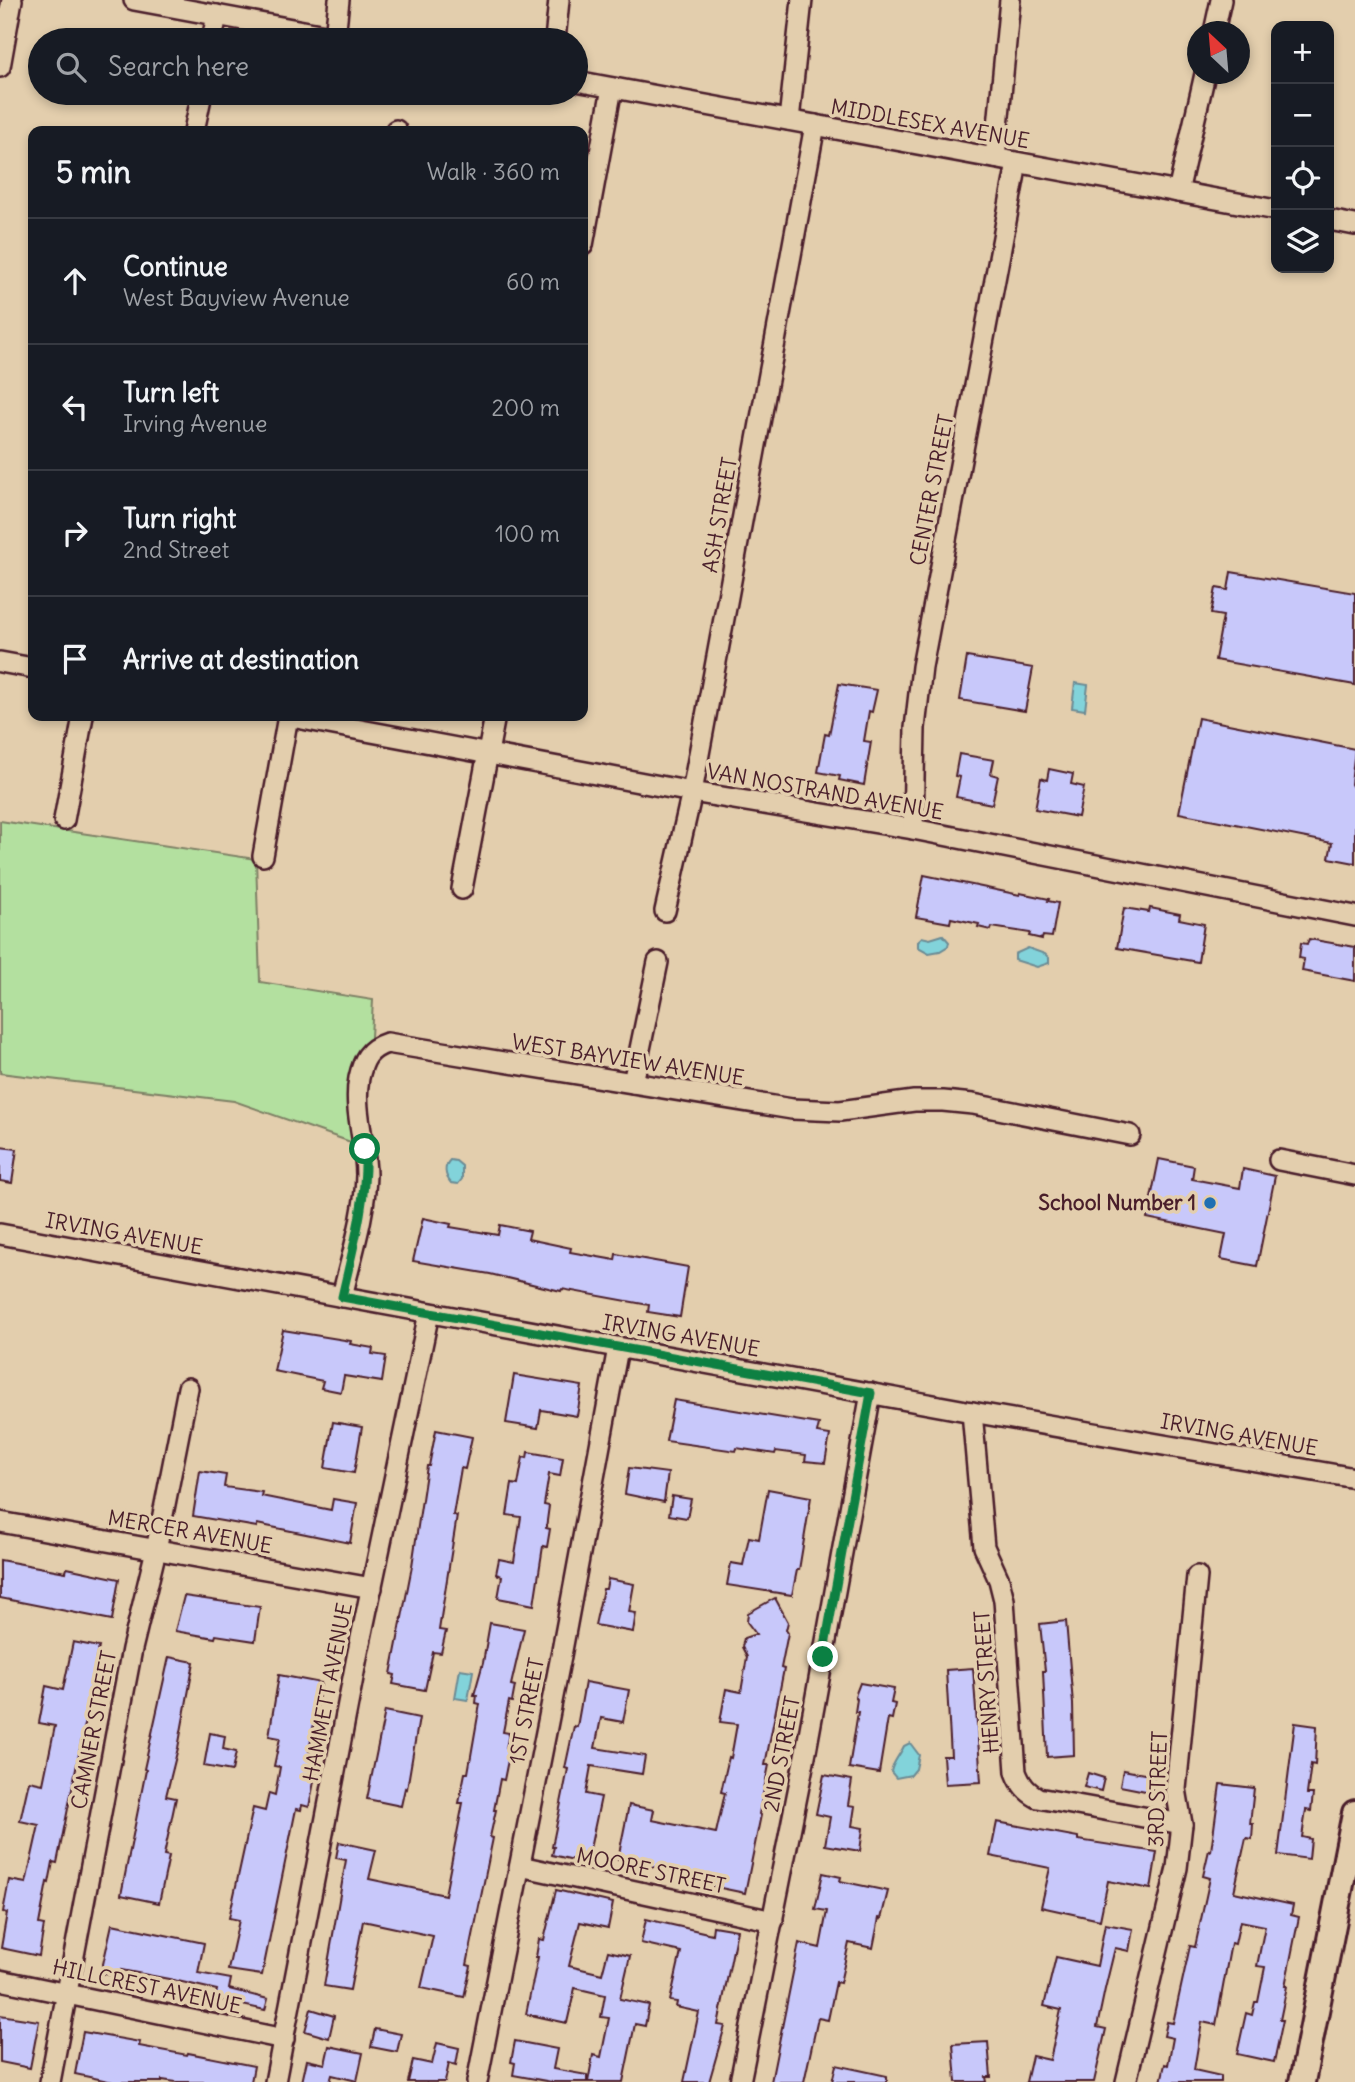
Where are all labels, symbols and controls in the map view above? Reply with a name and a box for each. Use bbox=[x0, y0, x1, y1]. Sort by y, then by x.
north arrow bbox=[1187, 21, 1250, 84]
map controls bbox=[1271, 21, 1334, 273]
button: + bbox=[1271, 21, 1334, 84]
search box bbox=[28, 28, 588, 105]
icon: search bbox=[52, 48, 90, 86]
text: Search here bbox=[108, 50, 249, 83]
button: − bbox=[1271, 84, 1334, 147]
street label: MIDDLESEX AVENUE bbox=[829, 93, 1032, 154]
button: locate bbox=[1271, 147, 1334, 210]
text: 5 min bbox=[56, 153, 131, 191]
text: Walk · 360 m bbox=[427, 157, 560, 186]
button: layers bbox=[1271, 210, 1334, 273]
text: Continue bbox=[123, 250, 228, 283]
icon: ahead bbox=[56, 262, 94, 300]
text: 60 m bbox=[506, 267, 560, 296]
text: West Bayview Avenue bbox=[123, 283, 350, 312]
text: Turn left bbox=[123, 376, 219, 409]
icon: left bbox=[56, 388, 94, 426]
text: 200 m bbox=[491, 393, 560, 422]
text: Irving Avenue bbox=[123, 409, 267, 438]
street label: CENTER STREET bbox=[904, 412, 959, 568]
street label: ASH STREET bbox=[696, 455, 743, 575]
text: Turn right bbox=[123, 502, 236, 535]
icon: right bbox=[56, 514, 94, 552]
text: 100 m bbox=[495, 519, 560, 548]
text: 2nd Street bbox=[123, 535, 229, 564]
icon: arrive bbox=[56, 640, 94, 678]
text: Arrive at destination bbox=[123, 643, 359, 676]
street label: VAN NOSTRAND AVENUE bbox=[705, 757, 945, 826]
street label: WEST BAYVIEW AVENUE bbox=[510, 1028, 746, 1091]
route start bbox=[349, 1133, 380, 1164]
place label: School Number 1 bbox=[1038, 1189, 1196, 1216]
marker: School Number 1 bbox=[1202, 1195, 1218, 1211]
street label: IRVING AVENUE bbox=[43, 1206, 205, 1261]
street label: IRVING AVENUE bbox=[600, 1308, 762, 1363]
street label: IRVING AVENUE bbox=[1158, 1407, 1320, 1462]
street label: MERCER AVENUE bbox=[106, 1504, 274, 1559]
street label: HAMMETT AVENUE bbox=[297, 1600, 358, 1784]
street label: HENRY STREET bbox=[968, 1610, 1005, 1754]
route end bbox=[807, 1641, 838, 1672]
street label: CAMNER STREET bbox=[65, 1648, 122, 1812]
street label: 1ST STREET bbox=[503, 1656, 550, 1766]
street label: 2ND STREET bbox=[757, 1694, 806, 1814]
street label: 3RD STREET bbox=[1142, 1730, 1173, 1848]
street label: MOORE STREET bbox=[574, 1842, 728, 1900]
street label: HILLCREST AVENUE bbox=[50, 1953, 244, 2020]

